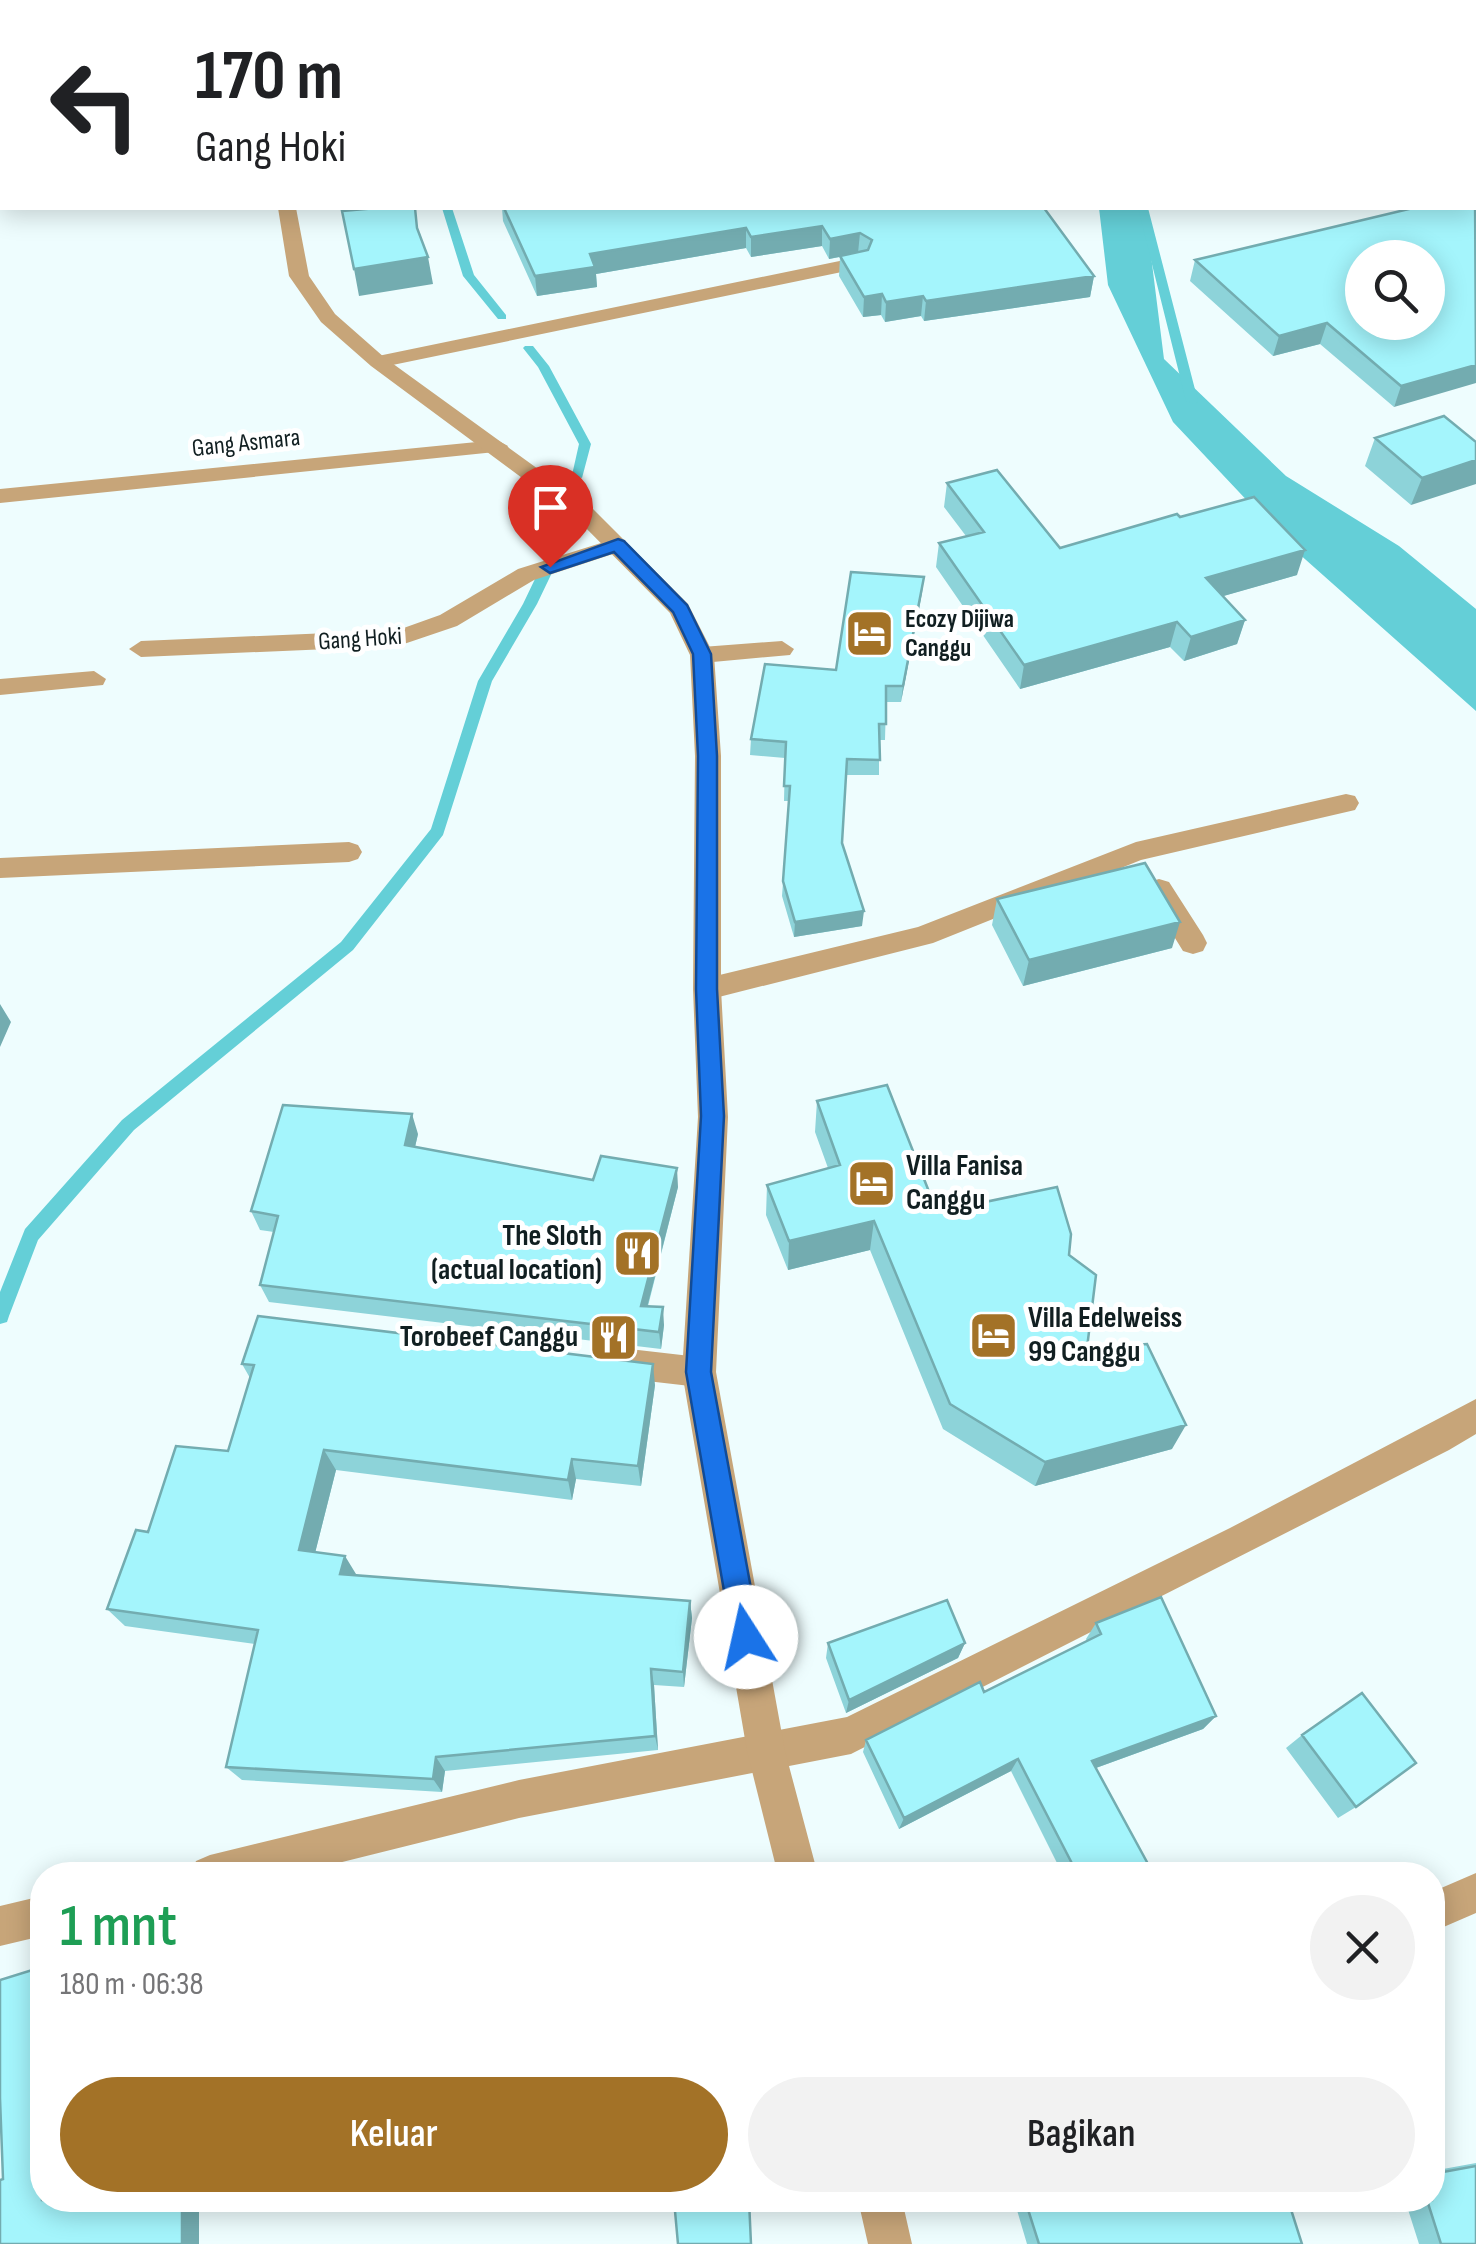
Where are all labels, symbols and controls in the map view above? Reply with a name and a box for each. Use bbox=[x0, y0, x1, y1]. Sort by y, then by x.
text: 170 m bbox=[195, 35, 343, 119]
icon: left bbox=[30, 40, 160, 170]
text: Gang Hoki bbox=[195, 120, 346, 175]
map controls bbox=[1345, 240, 1445, 340]
button: search bbox=[1345, 240, 1445, 340]
street label: Gang Asmara bbox=[190, 422, 302, 464]
pin bbox=[508, 465, 593, 568]
icon: arrive bbox=[523, 480, 578, 535]
place label: Ecozy Dijiwa Canggu bbox=[905, 604, 1014, 664]
hotel icon: Ecozy Dijiwa Canggu bbox=[844, 607, 896, 659]
street label: Gang Hoki bbox=[317, 621, 403, 657]
place label: Villa Fanisa Canggu bbox=[906, 1148, 1023, 1218]
hotel icon: Villa Fanisa Canggu bbox=[845, 1157, 897, 1209]
place label: The Sloth (actual location) bbox=[431, 1218, 602, 1288]
restaurant icon: The Sloth (actual location) bbox=[611, 1227, 663, 1279]
place label: Villa Edelweiss 99 Canggu bbox=[1028, 1300, 1182, 1370]
hotel icon: Villa Edelweiss 99 Canggu bbox=[967, 1309, 1019, 1361]
restaurant icon: Torobeef Canggu bbox=[587, 1311, 639, 1363]
place label: Torobeef Canggu bbox=[400, 1319, 578, 1355]
position arrow bbox=[694, 1585, 798, 1689]
text: 1 mnt bbox=[60, 1891, 177, 1963]
button: close bbox=[1310, 1895, 1415, 2000]
text: 180 m · 06:38 bbox=[60, 1965, 203, 2004]
button: Keluar bbox=[60, 2077, 728, 2192]
button: Bagikan bbox=[748, 2077, 1415, 2192]

